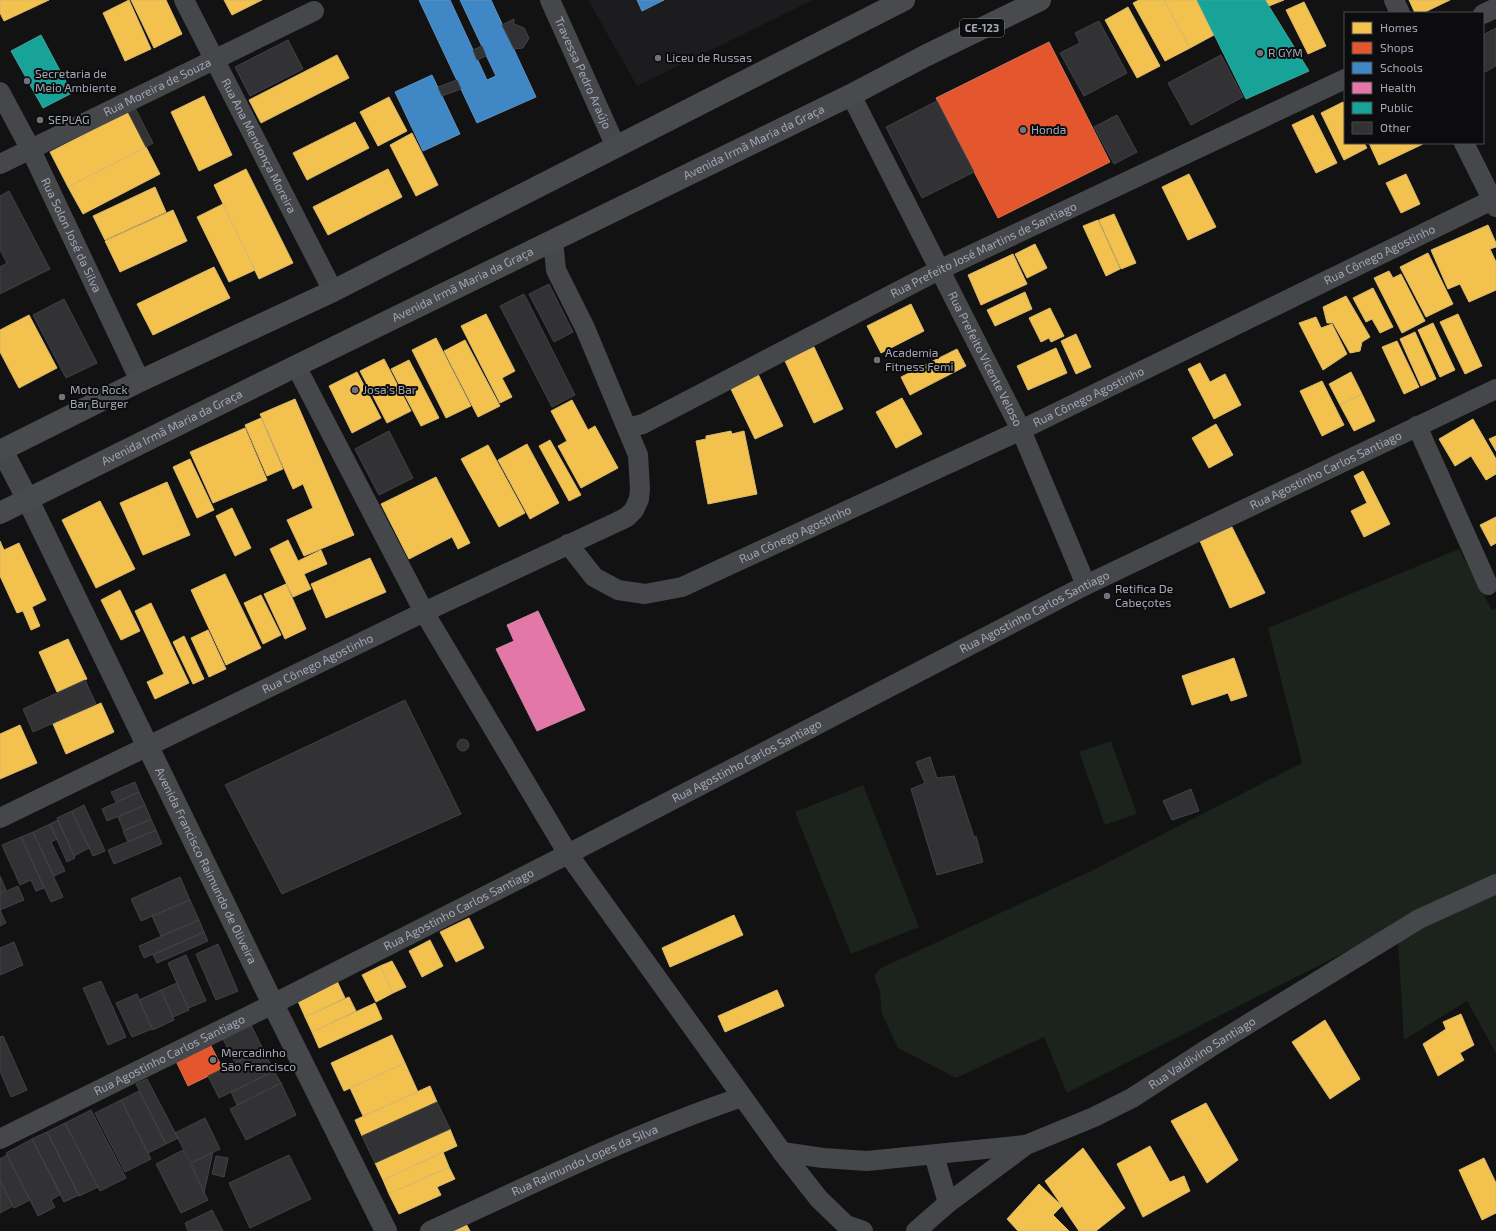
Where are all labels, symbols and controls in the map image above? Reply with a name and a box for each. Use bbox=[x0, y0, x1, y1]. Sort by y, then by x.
legend bbox=[1344, 12, 1484, 144]
street label: Travessa Pedro Araújo bbox=[552, 14, 615, 131]
road number: CE-123 bbox=[960, 19, 1004, 37]
text: Homes bbox=[1380, 20, 1418, 34]
text: Shops bbox=[1380, 40, 1414, 54]
place label: R GYM bbox=[1268, 45, 1303, 59]
marker: R GYM bbox=[1255, 48, 1265, 58]
place label: Liceu de Russas bbox=[666, 50, 752, 64]
marker: Liceu de Russas bbox=[653, 53, 663, 63]
street label: Rua Moreira de Souza bbox=[101, 54, 213, 119]
text: Schools bbox=[1380, 60, 1423, 74]
place label: Secretaria de Meio Ambiente bbox=[35, 66, 116, 94]
marker: Secretaria de Meio Ambiente bbox=[22, 76, 32, 86]
street label: Rua Ana Mendonça Moreira bbox=[219, 76, 300, 215]
text: Health bbox=[1380, 80, 1416, 94]
text: Public bbox=[1380, 100, 1413, 114]
street label: Avenida Irmã Maria da Graça bbox=[680, 101, 826, 182]
place label: SEPLAG bbox=[48, 112, 90, 126]
marker: SEPLAG bbox=[35, 115, 45, 125]
text: Other bbox=[1380, 120, 1411, 134]
place label: Honda bbox=[1031, 122, 1066, 136]
marker: Honda bbox=[1018, 125, 1028, 135]
street label: Rua Solon José da Silva bbox=[39, 175, 105, 294]
street label: Rua Prefeito José Martins de Santiago bbox=[888, 198, 1079, 300]
street label: Rua Cônego Agostinho bbox=[1321, 221, 1437, 287]
street label: Avenida Irmã Maria da Graça bbox=[389, 243, 535, 324]
street label: Rua Prefeito Vicente Veloso bbox=[946, 289, 1026, 428]
place label: Academia Fitness Femi bbox=[885, 345, 954, 373]
marker: Academia Fitness Femi bbox=[872, 355, 882, 365]
street label: Rua Cônego Agostinho bbox=[1030, 363, 1146, 429]
place label: Moto Rock Bar Burger bbox=[70, 382, 128, 410]
place label: Josa's Bar bbox=[363, 382, 417, 396]
marker: Josa's Bar bbox=[350, 385, 360, 395]
street label: Avenida Irmã Maria da Graça bbox=[99, 386, 244, 468]
marker: Moto Rock Bar Burger bbox=[57, 392, 67, 402]
street label: Rua Agostinho Carlos Santiago bbox=[1247, 427, 1404, 512]
street label: Rua Cônego Agostinho bbox=[736, 502, 853, 566]
street label: Rua Agostinho Carlos Santiago bbox=[957, 567, 1111, 656]
place label: Retifica De Cabeçotes bbox=[1115, 581, 1173, 610]
marker: Retifica De Cabeçotes bbox=[1102, 591, 1112, 601]
street label: Rua Cônego Agostinho bbox=[259, 630, 375, 696]
street label: Rua Agostinho Carlos Santiago bbox=[669, 716, 824, 805]
street label: Avenida Francisco Raimundo de Oliveira bbox=[153, 765, 260, 966]
street label: Rua Agostinho Carlos Santiago bbox=[381, 865, 536, 953]
street label: Rua Agostinho Carlos Santiago bbox=[91, 1011, 247, 1098]
street label: Rua Valdivino Santiago bbox=[1145, 1013, 1258, 1091]
place label: Mercadinho São Francisco bbox=[221, 1045, 296, 1073]
marker: Mercadinho São Francisco bbox=[208, 1055, 218, 1065]
street label: Rua Raimundo Lopes da Silva bbox=[509, 1121, 660, 1198]

